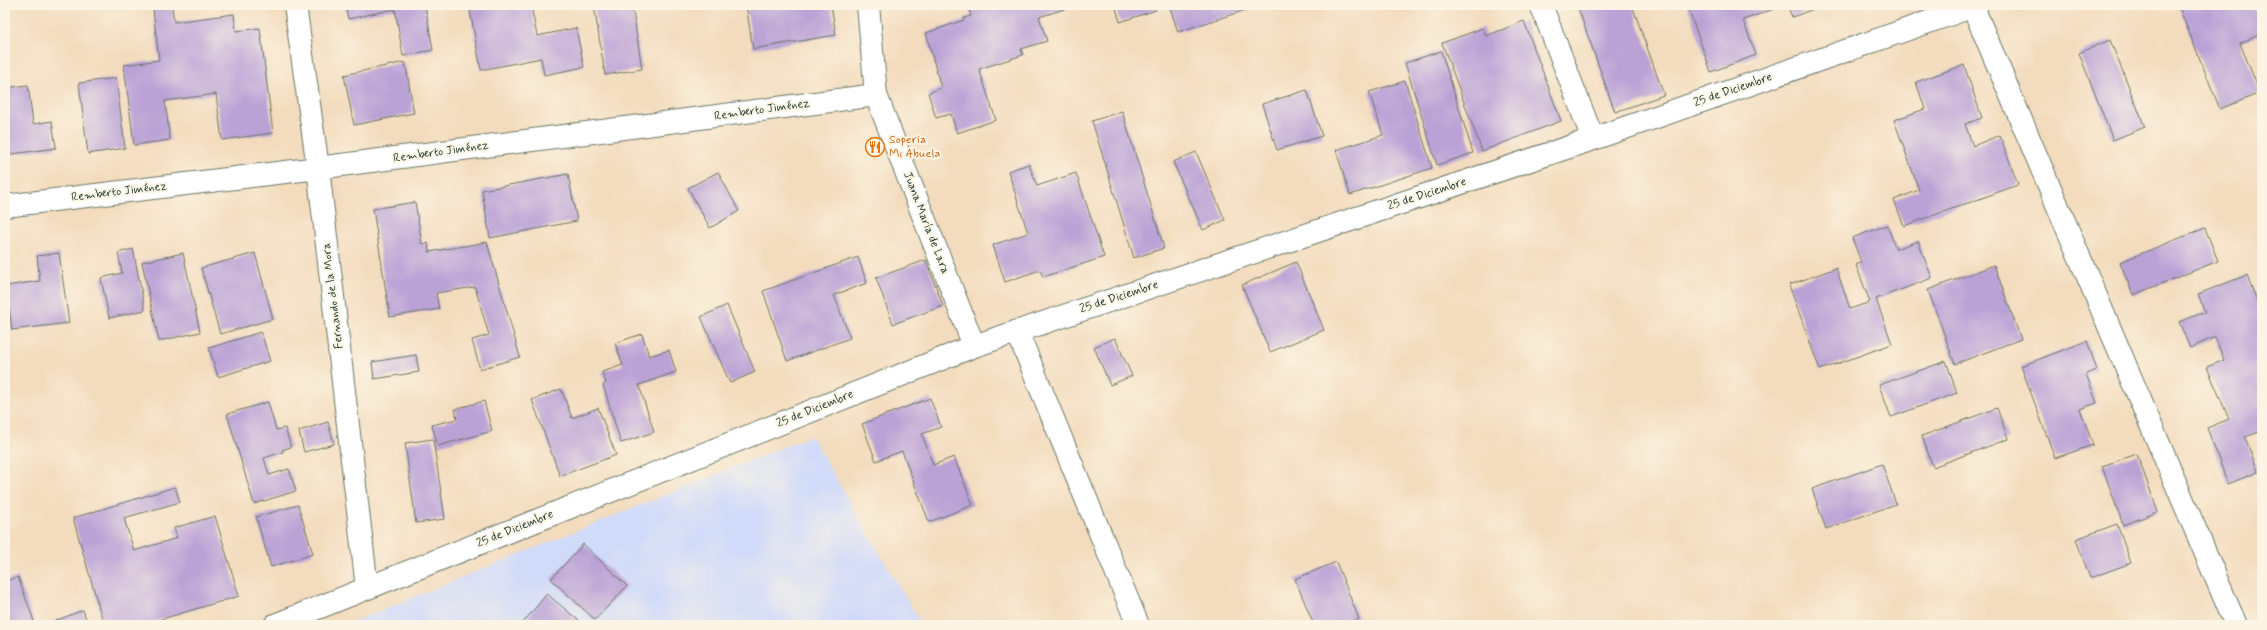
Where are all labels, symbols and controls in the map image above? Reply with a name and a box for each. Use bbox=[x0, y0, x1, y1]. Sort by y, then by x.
street label: 25 de Diciembre bbox=[1692, 69, 1774, 111]
street label: Remberto Jiménez bbox=[713, 95, 811, 125]
place label: Soperia Mi Abuela bbox=[889, 132, 940, 162]
restaurant icon: Soperia Mi Abuela bbox=[864, 136, 886, 158]
street label: Remberto Jiménez bbox=[392, 137, 490, 167]
street label: Juana María de Lara bbox=[899, 170, 953, 276]
street label: 25 de Diciembre bbox=[1386, 174, 1468, 214]
street label: Remberto Jiménez bbox=[70, 178, 168, 206]
street label: Fernando de la Mora bbox=[319, 242, 347, 350]
street label: 25 de Diciembre bbox=[1078, 277, 1160, 317]
street label: 25 de Diciembre bbox=[774, 386, 856, 432]
street label: 25 de Diciembre bbox=[474, 506, 556, 552]

